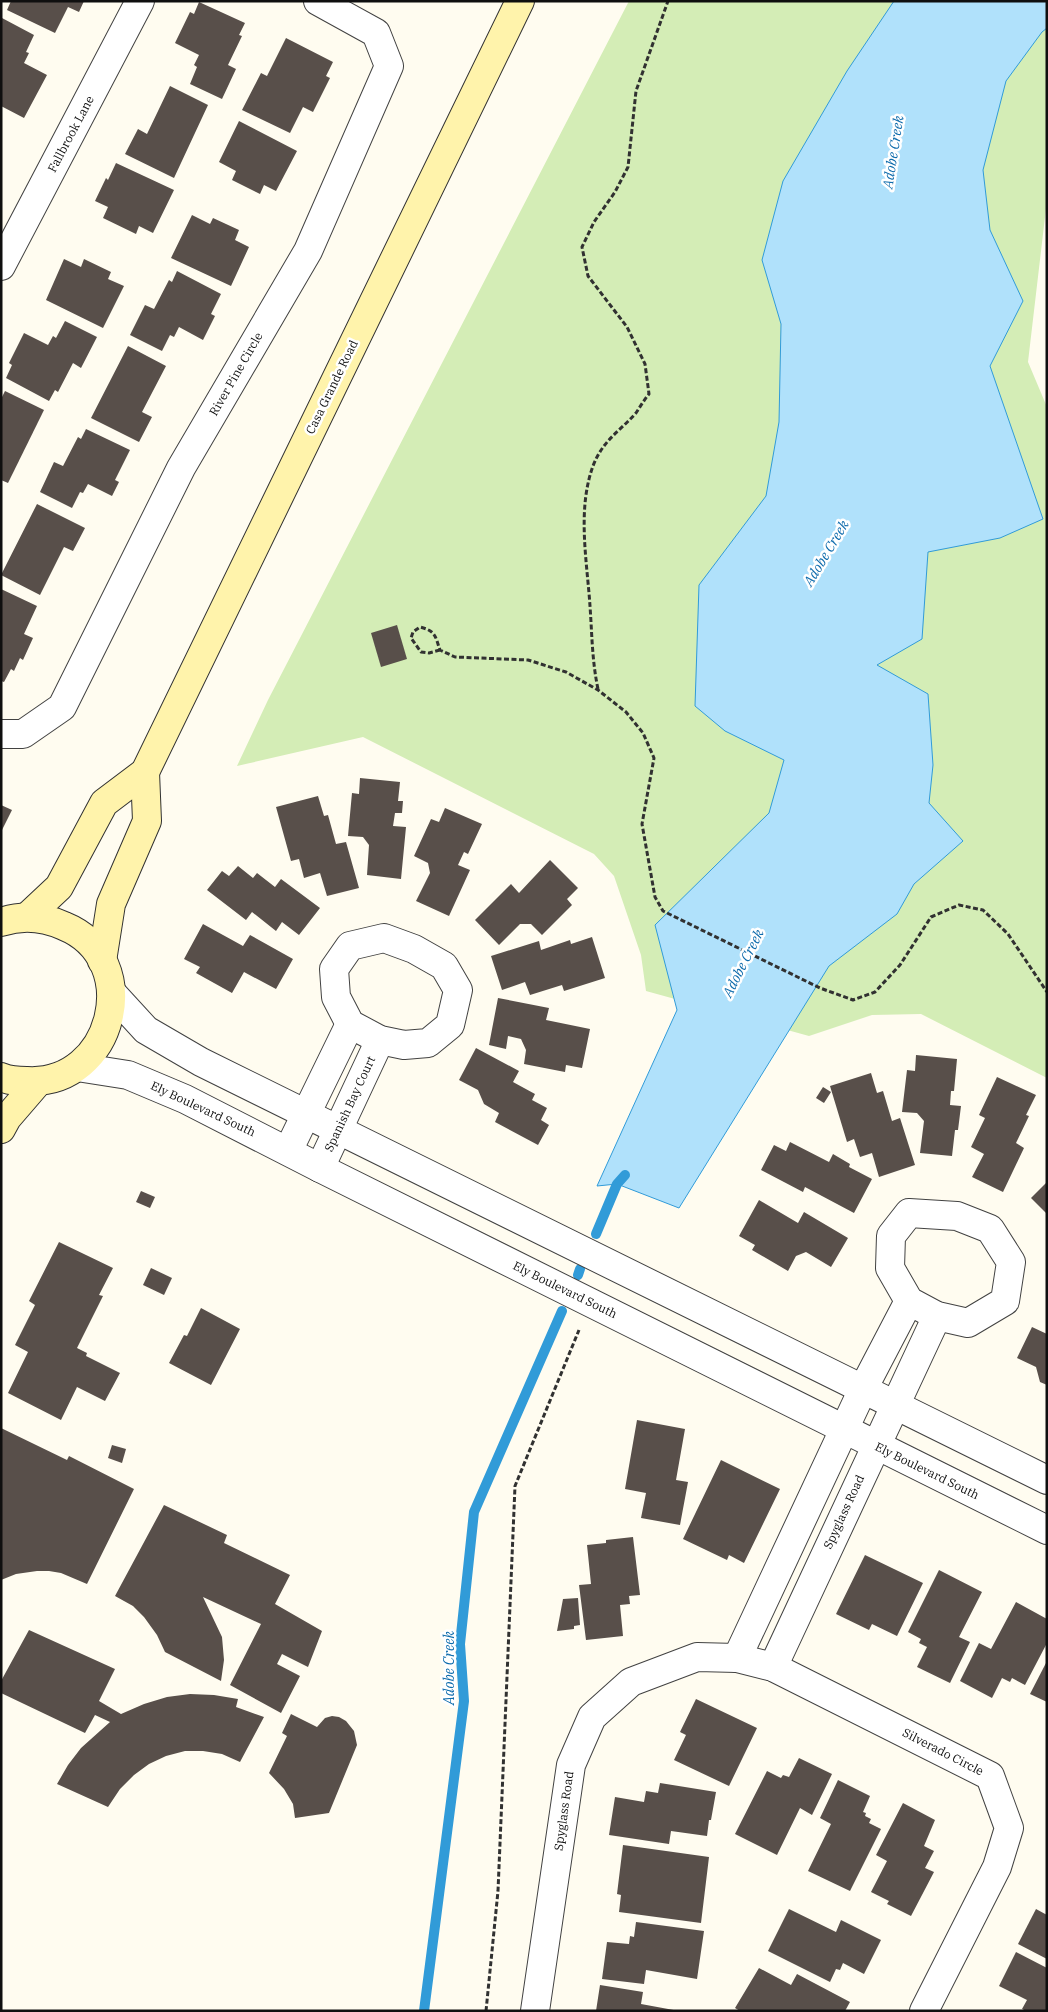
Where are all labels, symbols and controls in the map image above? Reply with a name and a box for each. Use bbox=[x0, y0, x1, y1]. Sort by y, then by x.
street label: Fallbrook Lane bbox=[44, 93, 97, 175]
water label: Adobe Creek bbox=[878, 114, 908, 191]
street label: River Pine Circle bbox=[206, 329, 266, 418]
street label: Casa Grande Road bbox=[302, 337, 361, 436]
water label: Adobe Creek bbox=[799, 516, 853, 590]
water label: Adobe Creek bbox=[718, 926, 768, 1001]
street label: Spanish Bay Court bbox=[321, 1054, 378, 1154]
street label: Ely Boulevard South bbox=[148, 1078, 258, 1140]
street label: Ely Boulevard South bbox=[511, 1258, 620, 1321]
street label: Ely Boulevard South bbox=[873, 1439, 982, 1502]
street label: Spyglass Road bbox=[820, 1472, 867, 1551]
water label: Adobe Creek bbox=[440, 1631, 458, 1706]
street label: Silverado Circle bbox=[900, 1725, 986, 1778]
street label: Spyglass Road bbox=[550, 1770, 577, 1852]

